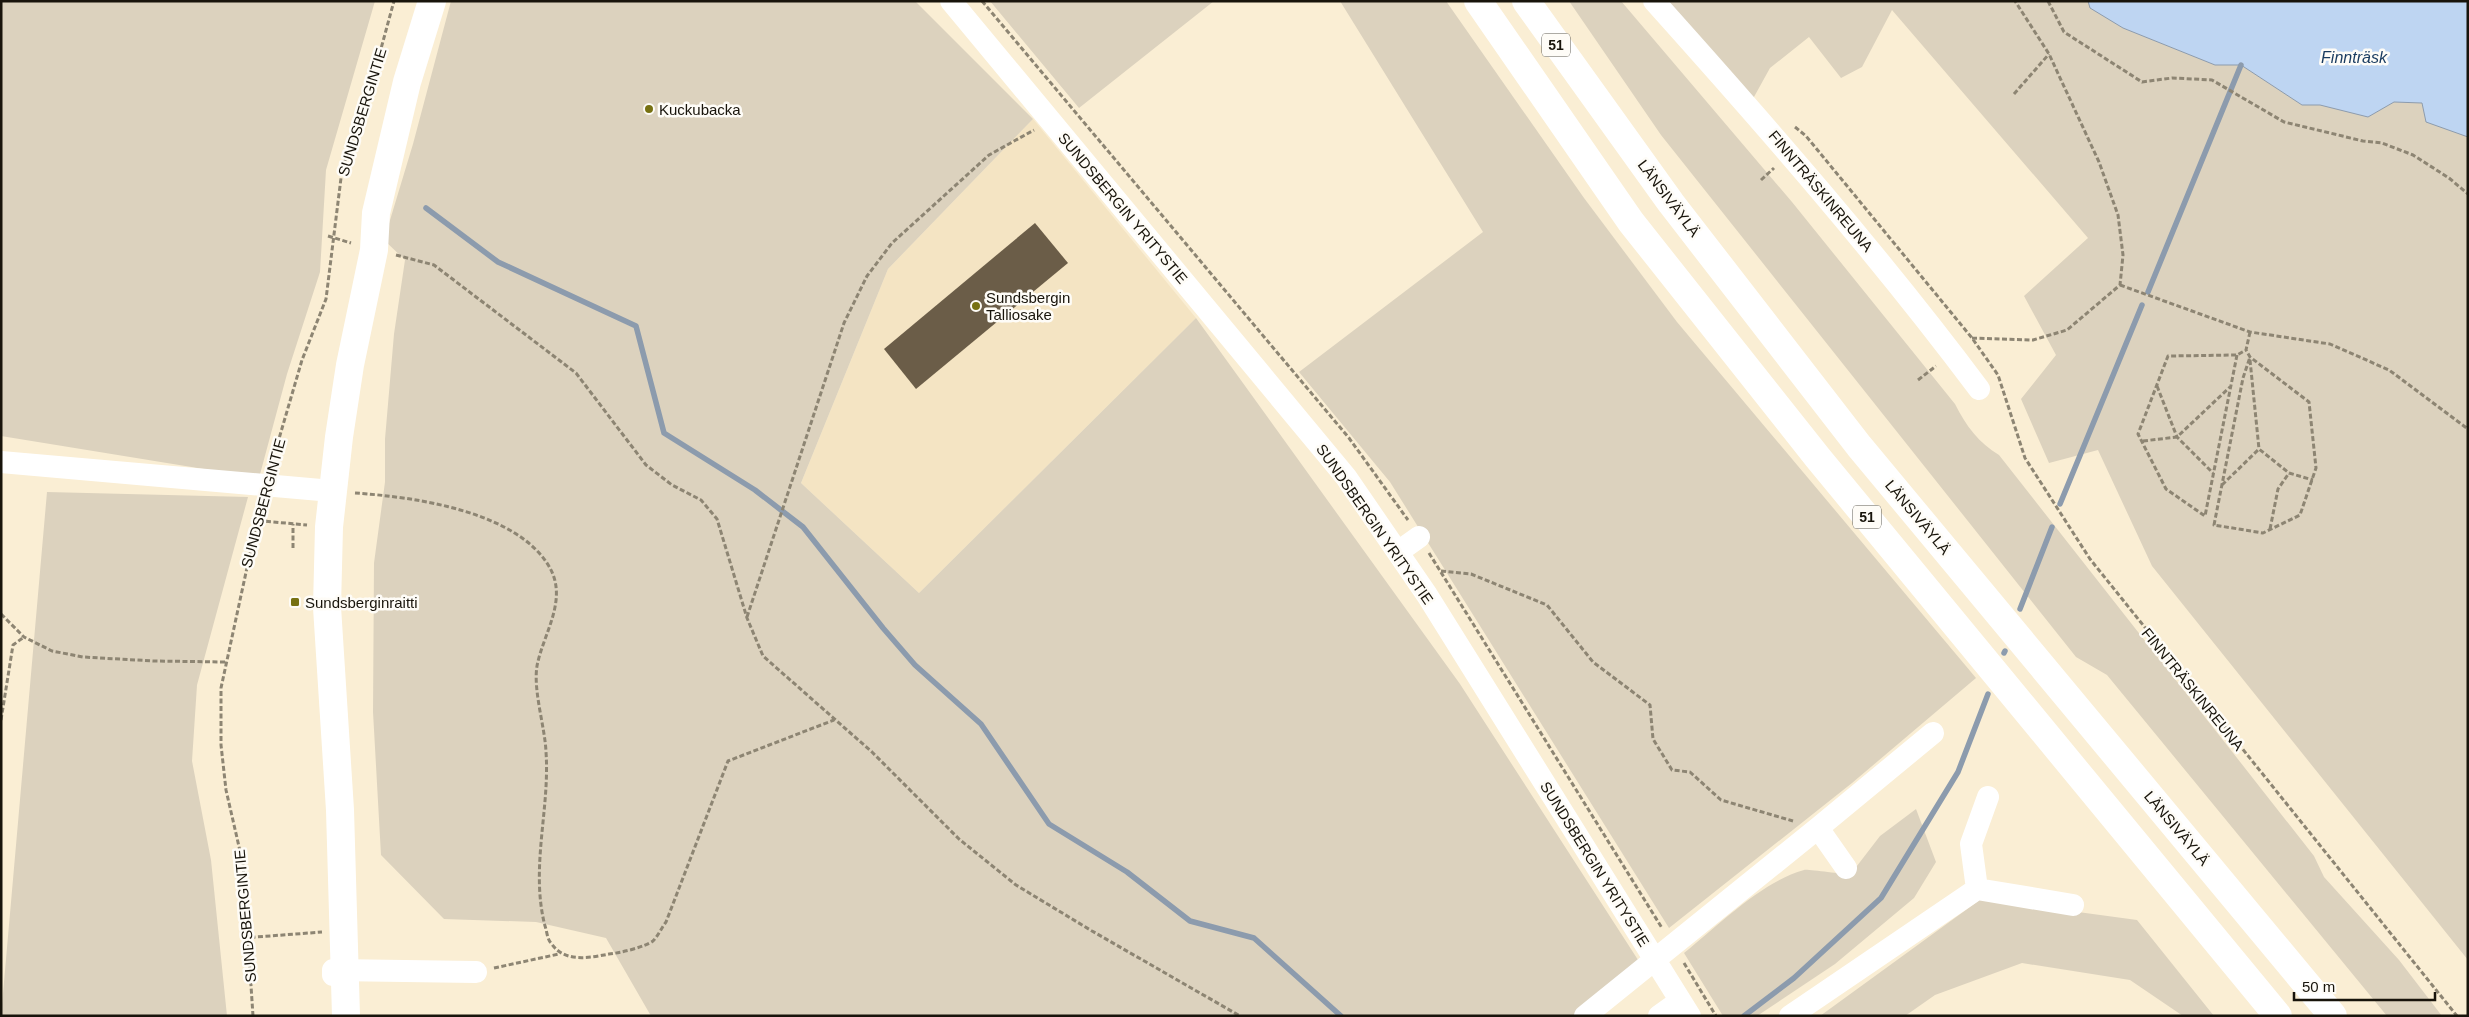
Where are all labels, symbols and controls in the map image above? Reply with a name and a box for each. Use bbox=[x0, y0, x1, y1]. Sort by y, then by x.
road number: 51 bbox=[1542, 34, 1570, 56]
street label: SUNDSBERGINTIE bbox=[334, 46, 390, 178]
water label: Finnträsk bbox=[2321, 49, 2388, 66]
place label: Kuckubacka bbox=[659, 101, 741, 118]
marker: Kuckubacka bbox=[643, 103, 655, 115]
street label: FINNTRÄSKINREUNA bbox=[1765, 127, 1877, 255]
street label: SUNDSBERGIN YRITYSTIE bbox=[1055, 129, 1191, 287]
street label: LÄNSIVÄYLÄ bbox=[1635, 156, 1703, 240]
place label: Sundsbergin Talliosake bbox=[986, 289, 1070, 323]
marker: Sundsbergin Talliosake bbox=[970, 300, 982, 312]
street label: SUNDSBERGINTIE bbox=[238, 436, 288, 570]
street label: SUNDSBERGIN YRITYSTIE bbox=[1313, 441, 1437, 607]
street label: LÄNSIVÄYLÄ bbox=[1882, 476, 1954, 558]
road number: 51 bbox=[1853, 506, 1881, 528]
place label: Sundsberginraitti bbox=[305, 594, 418, 611]
marker: Sundsberginraitti bbox=[289, 596, 301, 608]
street label: FINNTRÄSKINREUNA bbox=[2138, 624, 2248, 754]
street label: SUNDSBERGIN YRITYSTIE bbox=[1537, 778, 1653, 950]
street label: LÄNSIVÄYLÄ bbox=[2141, 787, 2213, 869]
street label: SUNDSBERGINTIE bbox=[231, 849, 259, 983]
scale bar bbox=[2294, 970, 2435, 1002]
text: 50 m bbox=[2302, 978, 2335, 995]

